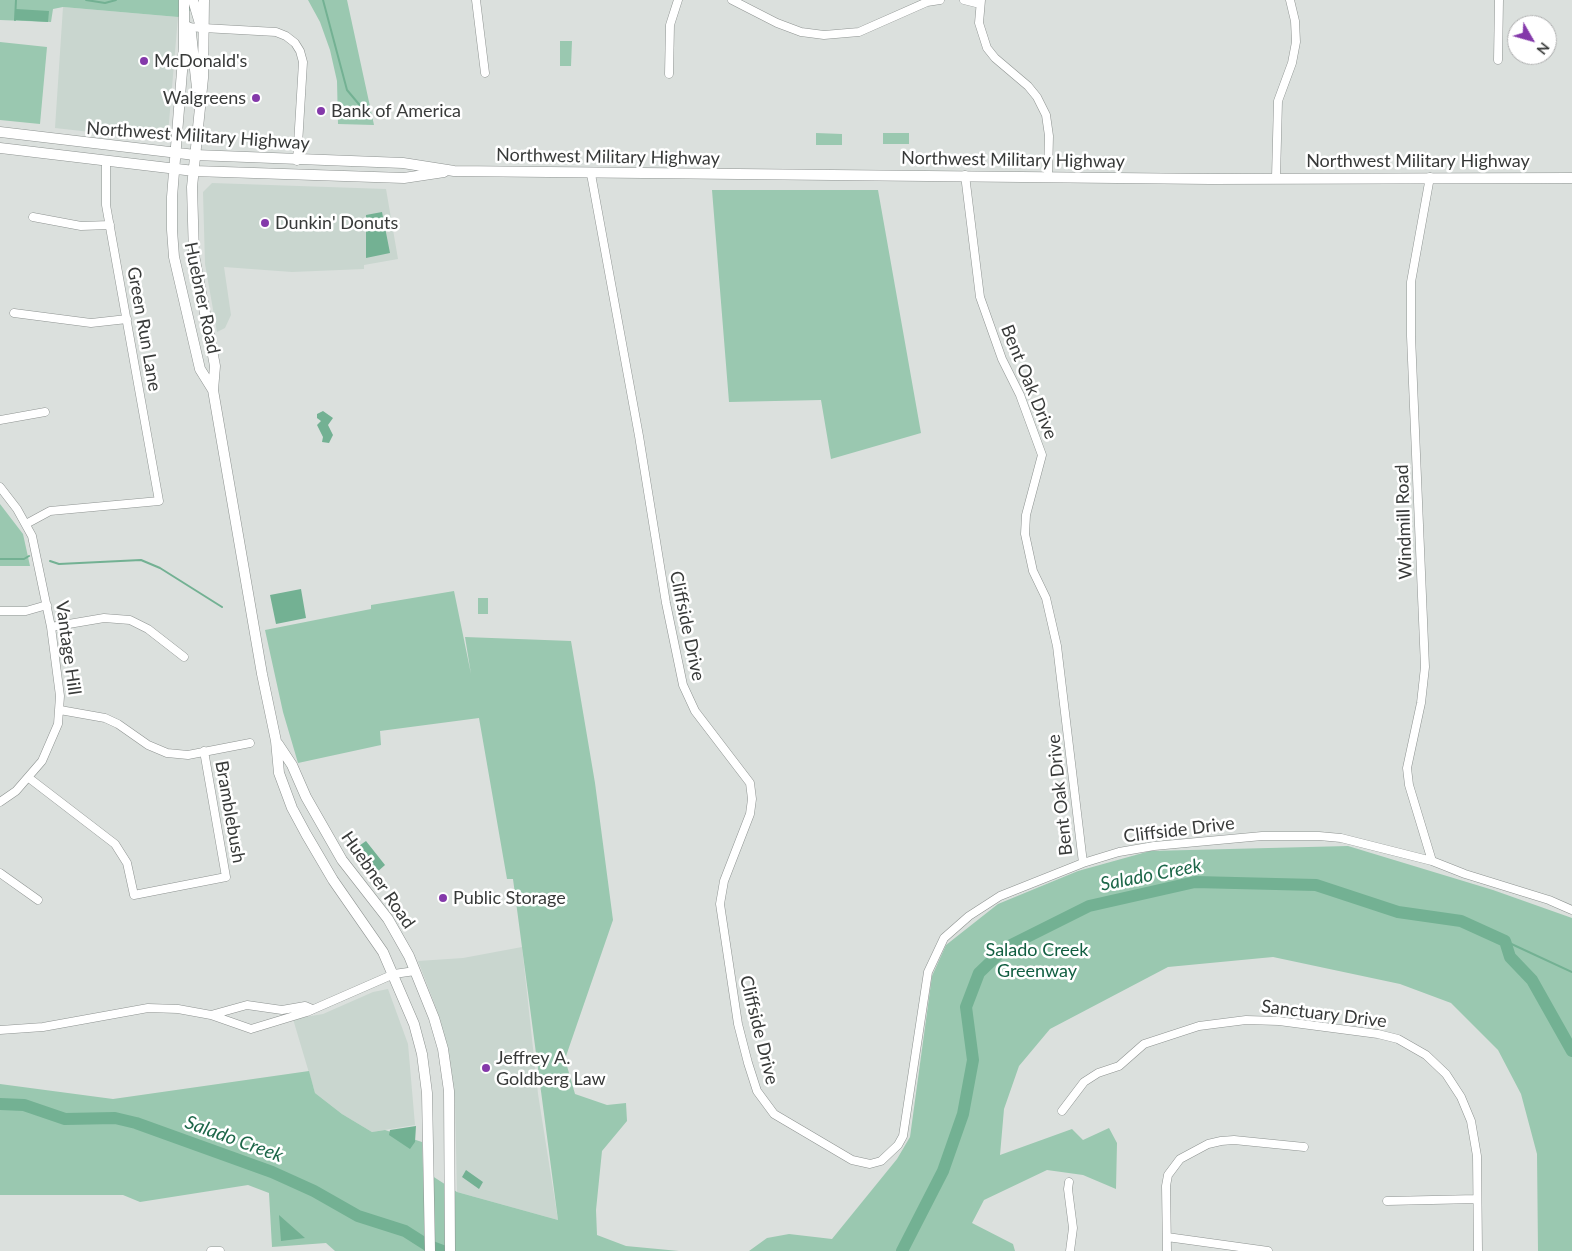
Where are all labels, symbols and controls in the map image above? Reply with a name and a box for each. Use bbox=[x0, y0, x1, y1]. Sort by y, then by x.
north arrow bbox=[1507, 15, 1557, 65]
text: N bbox=[1533, 39, 1553, 58]
place label: McDonald's bbox=[154, 50, 247, 72]
marker: McDonald's bbox=[138, 55, 150, 67]
place label: Walgreens bbox=[163, 87, 246, 109]
marker: Walgreens bbox=[250, 92, 262, 104]
place label: Bank of America bbox=[331, 100, 461, 122]
marker: Bank of America bbox=[315, 105, 327, 117]
street label: Northwest Military Highway bbox=[86, 117, 310, 155]
street label: Northwest Military Highway bbox=[496, 144, 720, 170]
street label: Northwest Military Highway bbox=[901, 147, 1125, 173]
street label: Northwest Military Highway bbox=[1306, 150, 1530, 172]
place label: Dunkin' Donuts bbox=[275, 212, 398, 234]
marker: Dunkin' Donuts bbox=[259, 217, 271, 229]
street label: Huebner Road bbox=[180, 240, 224, 356]
street label: Green Run Lane bbox=[122, 265, 166, 393]
street label: Bent Oak Drive bbox=[996, 322, 1062, 442]
street label: Windmill Road bbox=[1391, 464, 1417, 580]
street label: Cliffside Drive bbox=[665, 569, 709, 683]
street label: Vantage Hill bbox=[51, 600, 85, 696]
street label: Bent Oak Drive bbox=[1043, 733, 1077, 857]
street label: Bramblebush bbox=[210, 759, 250, 865]
street label: Cliffside Drive bbox=[1122, 812, 1236, 848]
street label: Huebner Road bbox=[337, 827, 419, 933]
water label: Salado Creek bbox=[1098, 854, 1204, 896]
place label: Public Storage bbox=[453, 887, 566, 909]
marker: Public Storage bbox=[437, 892, 449, 904]
park label: Salado Creek Greenway bbox=[986, 939, 1088, 982]
street label: Cliffside Drive bbox=[735, 973, 783, 1087]
street label: Sanctuary Drive bbox=[1260, 996, 1388, 1032]
place label: Jeffrey A. Goldberg Law bbox=[496, 1047, 606, 1090]
marker: Jeffrey A. Goldberg Law bbox=[480, 1062, 492, 1074]
water label: Salado Creek bbox=[182, 1111, 286, 1167]

